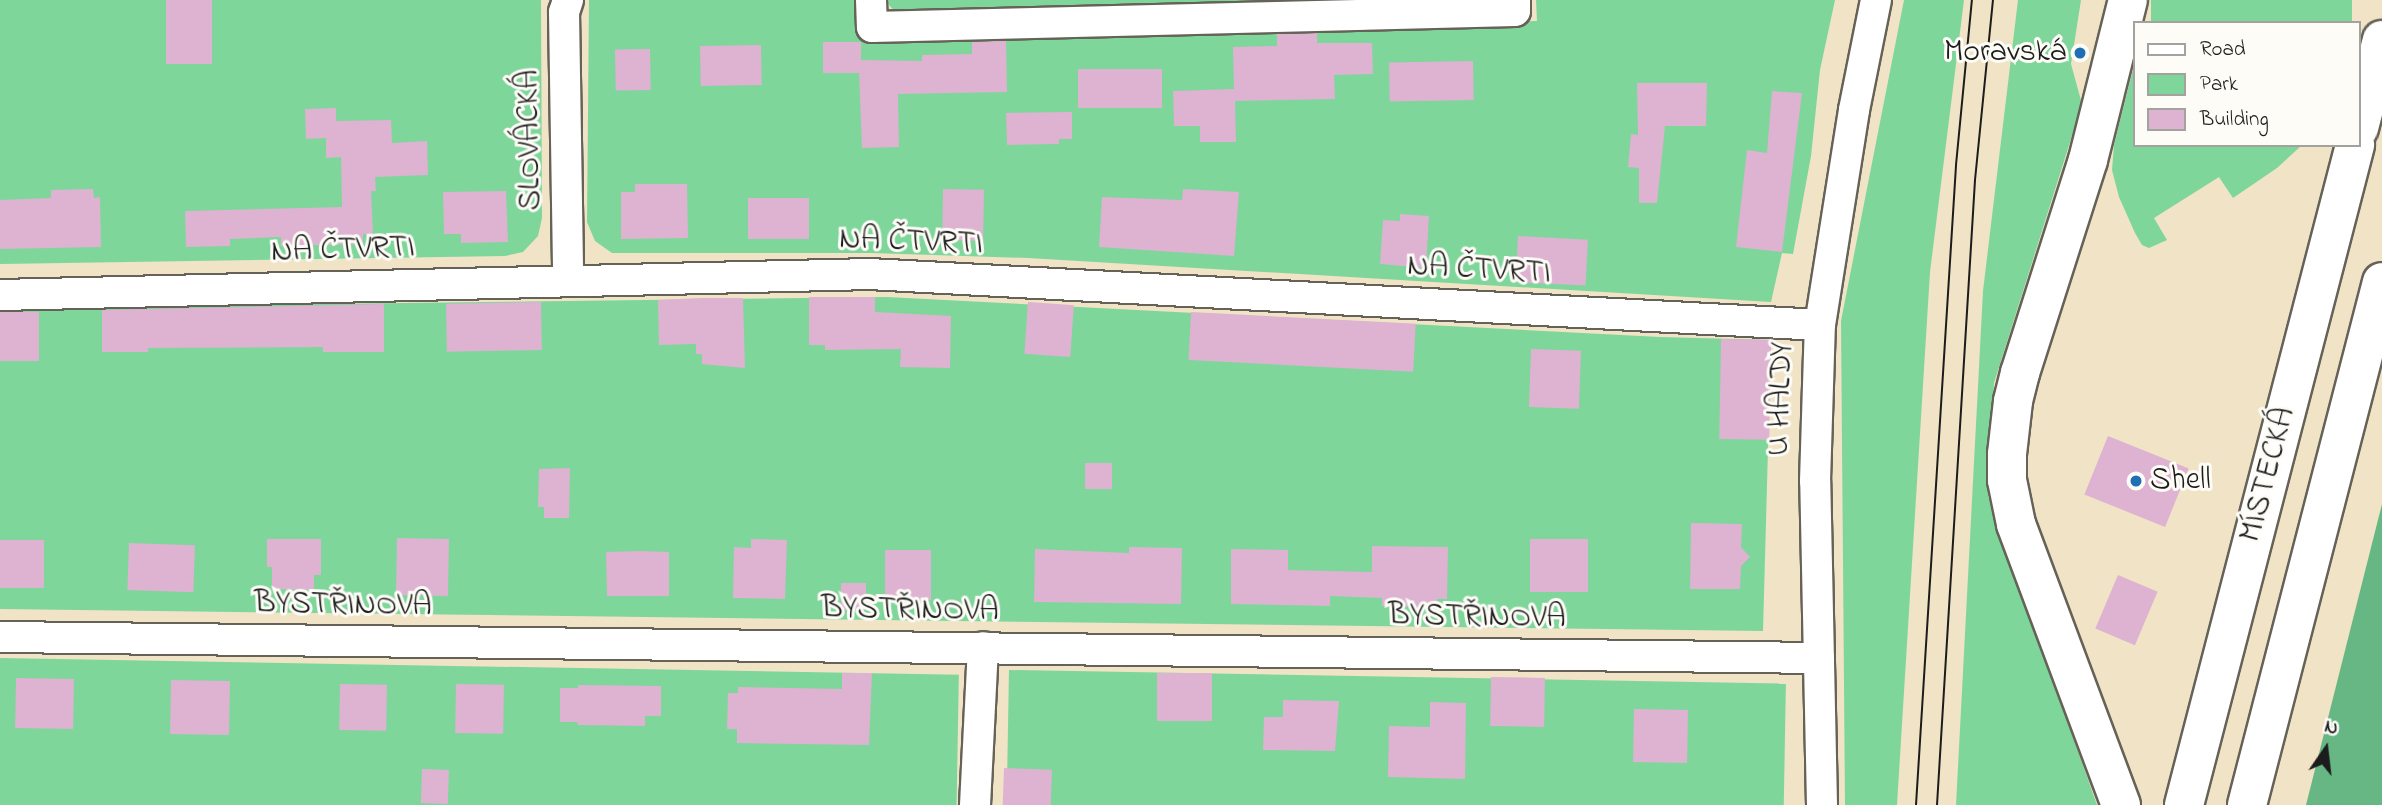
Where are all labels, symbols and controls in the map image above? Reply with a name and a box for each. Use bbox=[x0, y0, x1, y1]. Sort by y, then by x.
legend bbox=[2134, 21, 2361, 147]
place label: Moravská bbox=[1944, 34, 2066, 72]
text: Road bbox=[2200, 35, 2246, 65]
marker: Moravská bbox=[2072, 45, 2088, 61]
street label: SLOVÁCKÁ bbox=[511, 69, 551, 211]
text: Park bbox=[2200, 70, 2238, 100]
text: Building bbox=[2200, 105, 2269, 135]
street label: NA ČTVRTI bbox=[838, 221, 984, 265]
street label: NA ČTVRTI bbox=[270, 229, 416, 273]
street label: NA ČTVRTI bbox=[1406, 248, 1552, 294]
street label: U HALDY bbox=[1761, 341, 1803, 457]
street label: MÍSTECKÁ bbox=[2233, 403, 2305, 547]
place label: Shell bbox=[2150, 462, 2211, 500]
marker: Shell bbox=[2128, 473, 2144, 489]
street label: BYSTŘINOVA bbox=[254, 585, 432, 627]
street label: BYSTŘINOVA bbox=[821, 590, 999, 632]
street label: BYSTŘINOVA bbox=[1388, 597, 1566, 639]
text: N bbox=[2322, 713, 2341, 743]
north arrow bbox=[2291, 714, 2361, 784]

